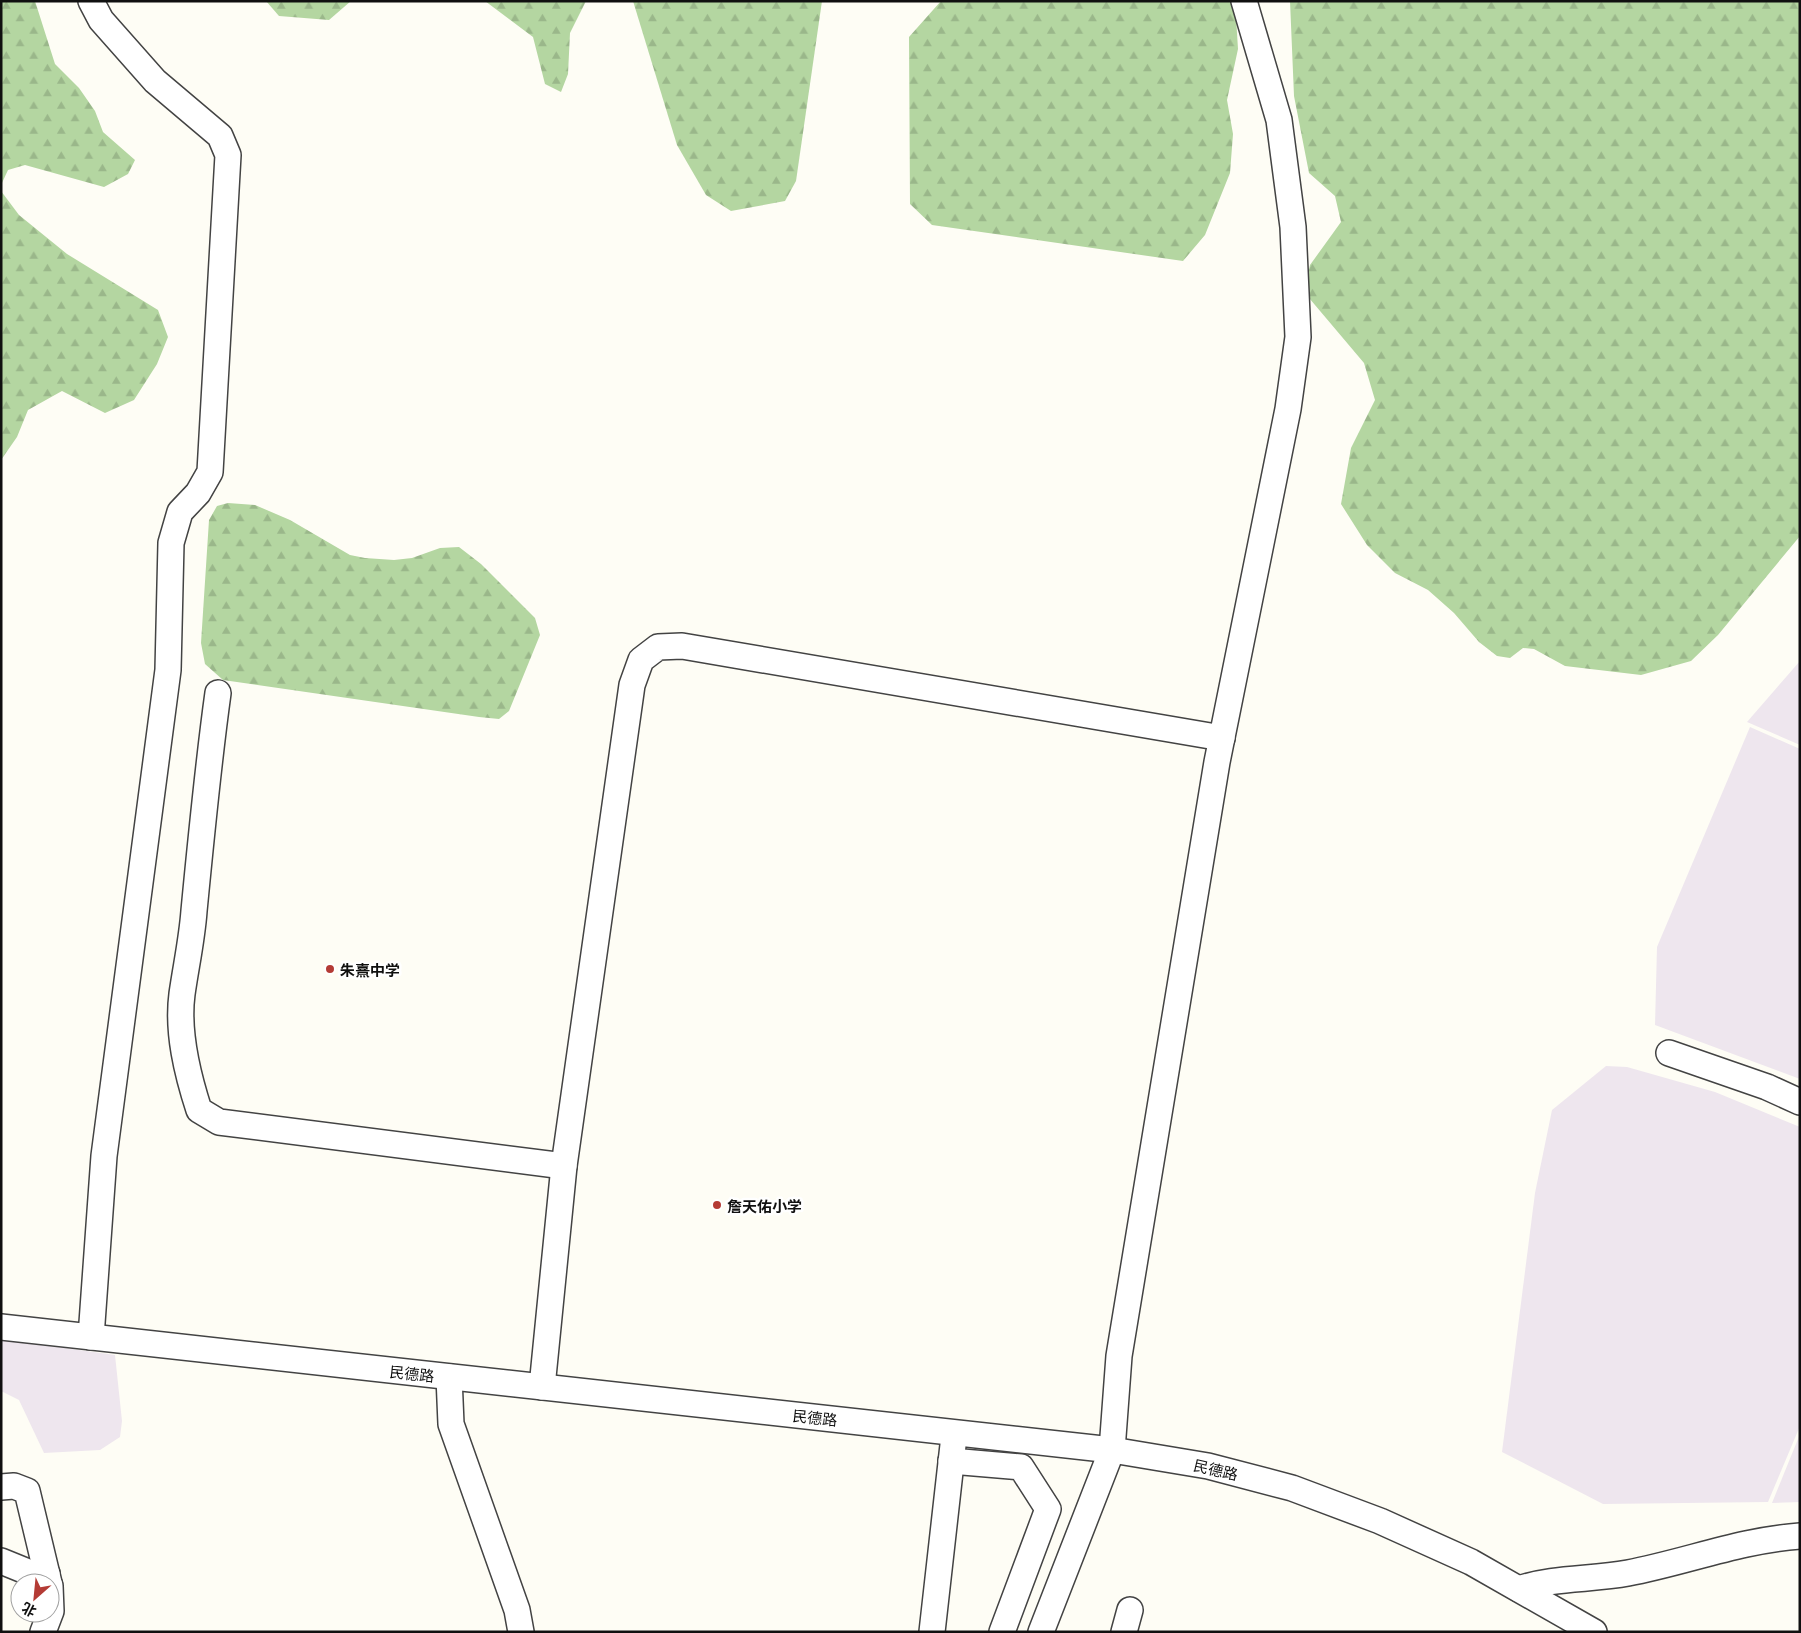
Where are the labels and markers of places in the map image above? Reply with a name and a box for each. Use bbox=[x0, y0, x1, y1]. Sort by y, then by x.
place label: 朱熹中学 bbox=[340, 959, 400, 980]
marker: 朱熹中学 bbox=[324, 963, 336, 975]
place label: 詹天佑小学 bbox=[727, 1195, 802, 1216]
marker: 詹天佑小学 bbox=[711, 1199, 723, 1211]

